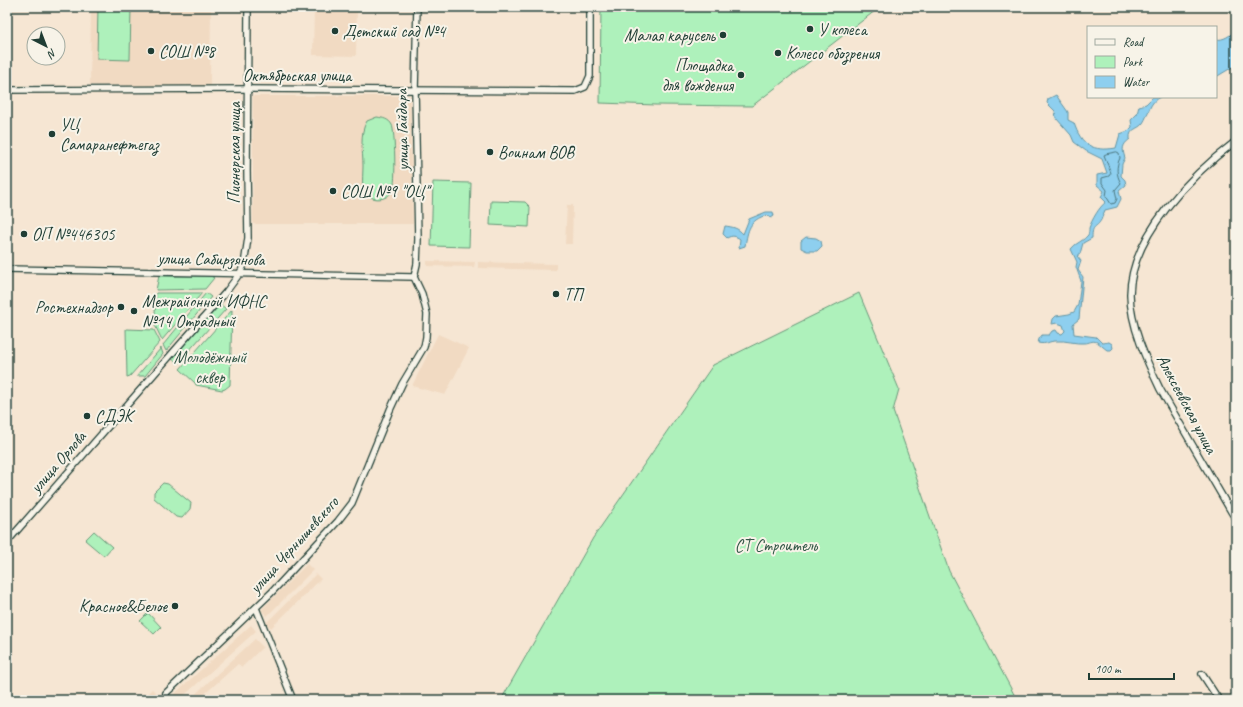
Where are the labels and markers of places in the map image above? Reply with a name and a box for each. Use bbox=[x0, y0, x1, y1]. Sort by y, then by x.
place label: У колеса bbox=[818, 19, 869, 40]
place label: Детский сад №4 bbox=[343, 21, 447, 42]
marker: У колеса bbox=[805, 24, 815, 34]
place label: Малая карусель bbox=[624, 25, 717, 46]
marker: Детский сад №4 bbox=[330, 26, 340, 36]
marker: Малая карусель bbox=[718, 30, 728, 40]
place label: СОШ №8 bbox=[159, 41, 217, 62]
place label: Колесо обозрения bbox=[786, 43, 881, 65]
marker: СОШ №8 bbox=[146, 46, 156, 56]
marker: Колесо обозрения bbox=[773, 48, 783, 58]
place label: Площадка для вождения bbox=[662, 55, 735, 96]
marker: Площадка для вождения bbox=[736, 70, 746, 80]
place label: УЦ Самаранефтегаз bbox=[60, 114, 160, 156]
marker: УЦ Самаранефтегаз bbox=[47, 129, 57, 139]
place label: Воинам ВОВ bbox=[498, 142, 576, 163]
marker: Воинам ВОВ bbox=[485, 147, 495, 157]
place label: СОШ №9 "ОЦ" bbox=[341, 181, 433, 202]
marker: СОШ №9 "ОЦ" bbox=[328, 186, 338, 196]
place label: ОП №446305 bbox=[32, 224, 116, 245]
marker: ОП №446305 bbox=[19, 229, 29, 239]
place label: ТП bbox=[564, 284, 585, 305]
marker: ТП bbox=[551, 289, 561, 299]
place label: Межрайонной ИФНС №14 Отрадный bbox=[142, 291, 268, 332]
place label: Ростехнадзор bbox=[35, 297, 115, 318]
marker: Ростехнадзор bbox=[116, 302, 126, 312]
marker: Межрайонной ИФНС №14 Отрадный bbox=[129, 306, 139, 316]
place label: СДЭК bbox=[95, 406, 136, 427]
marker: СДЭК bbox=[82, 411, 92, 421]
place label: Красное&Белое bbox=[79, 596, 168, 617]
marker: Красное&Белое bbox=[170, 601, 180, 611]

